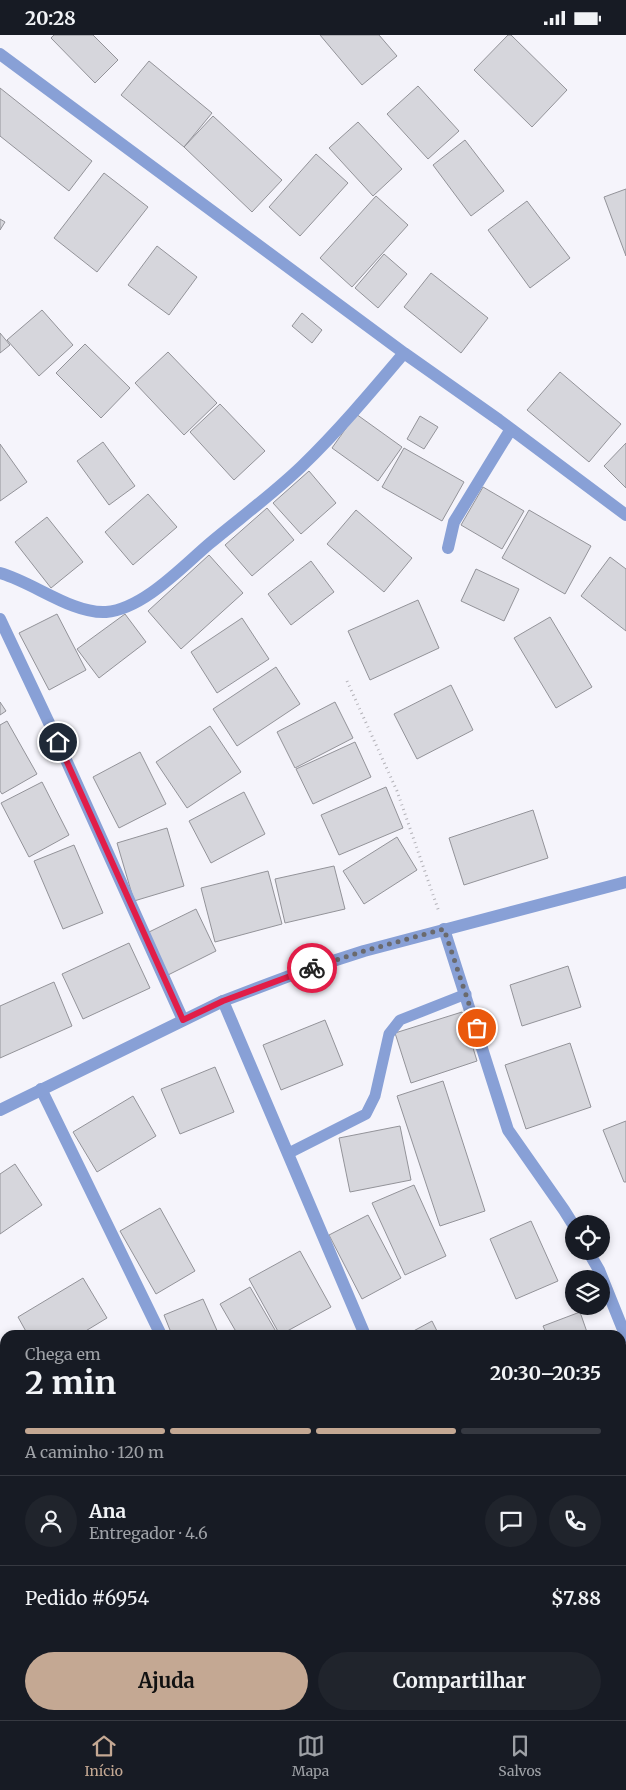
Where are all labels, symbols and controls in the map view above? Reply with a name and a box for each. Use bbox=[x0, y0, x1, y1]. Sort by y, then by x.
text: 20:28 bbox=[25, 6, 76, 30]
pin bbox=[37, 721, 79, 763]
icon: home bbox=[44, 728, 72, 756]
courier bbox=[287, 943, 337, 993]
icon: bike bbox=[298, 954, 326, 982]
pin bbox=[456, 1007, 498, 1049]
icon: bag bbox=[463, 1014, 491, 1042]
map controls bbox=[565, 1215, 610, 1315]
button: locate bbox=[565, 1215, 610, 1260]
button: layers bbox=[565, 1270, 610, 1315]
text: Chega em bbox=[25, 1344, 101, 1364]
text: 20:30–20:35 bbox=[490, 1361, 601, 1385]
text: 2 min bbox=[25, 1363, 116, 1403]
text: A caminho · 120 m bbox=[25, 1442, 164, 1462]
button: person bbox=[25, 1495, 77, 1547]
button: chat bbox=[485, 1495, 537, 1547]
button: phone bbox=[549, 1495, 601, 1547]
text: Ana bbox=[89, 1499, 126, 1523]
text: Entregador · 4.6 bbox=[89, 1523, 208, 1543]
text: Pedido #6954 bbox=[25, 1586, 149, 1610]
text: $7.88 bbox=[551, 1586, 601, 1610]
button: Ajuda bbox=[25, 1652, 308, 1710]
button: Compartilhar bbox=[318, 1652, 601, 1710]
tab: Início bbox=[84, 1732, 123, 1780]
tab: Mapa bbox=[292, 1732, 329, 1780]
tab: Salvos bbox=[498, 1732, 542, 1780]

